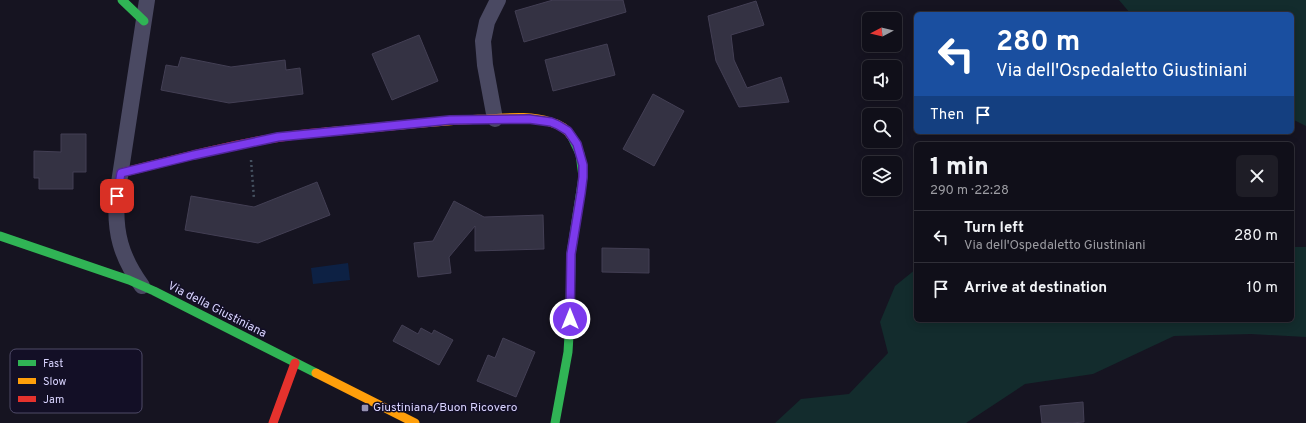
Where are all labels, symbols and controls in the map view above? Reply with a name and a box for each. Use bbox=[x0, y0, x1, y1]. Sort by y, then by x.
north arrow bbox=[862, 12, 902, 52]
map controls bbox=[862, 12, 902, 196]
text: 280 m bbox=[996, 25, 1080, 61]
icon: left bbox=[930, 28, 982, 80]
button: sound bbox=[862, 60, 902, 100]
text: Via dell'Ospedaletto Giustiniani bbox=[996, 60, 1247, 83]
icon: arrive bbox=[972, 104, 994, 126]
text: Then bbox=[930, 106, 964, 125]
button: search bbox=[862, 108, 902, 148]
text: 1 min bbox=[930, 153, 989, 183]
button: close bbox=[1236, 155, 1278, 197]
button: layers bbox=[862, 156, 902, 196]
pin bbox=[100, 179, 134, 213]
text: 290 m · 22:28 bbox=[930, 183, 1009, 199]
icon: arrive bbox=[106, 185, 128, 207]
text: Turn left bbox=[964, 219, 1024, 238]
icon: left bbox=[930, 226, 952, 248]
text: 280 m bbox=[1234, 227, 1278, 246]
text: Via dell'Ospedaletto Giustiniani bbox=[964, 238, 1146, 254]
street label: Via della Giustiniana bbox=[165, 278, 269, 342]
icon: arrive bbox=[930, 278, 952, 300]
text: Arrive at destination bbox=[964, 279, 1107, 298]
text: 10 m bbox=[1247, 279, 1278, 298]
position arrow bbox=[549, 298, 591, 340]
legend bbox=[10, 349, 142, 413]
text: Fast bbox=[43, 357, 63, 371]
text: Slow bbox=[43, 375, 66, 389]
text: Jam bbox=[43, 393, 64, 407]
place label: Giustiniana/Buon Ricovero bbox=[373, 400, 518, 416]
marker: Giustiniana/Buon Ricovero bbox=[360, 403, 370, 413]

